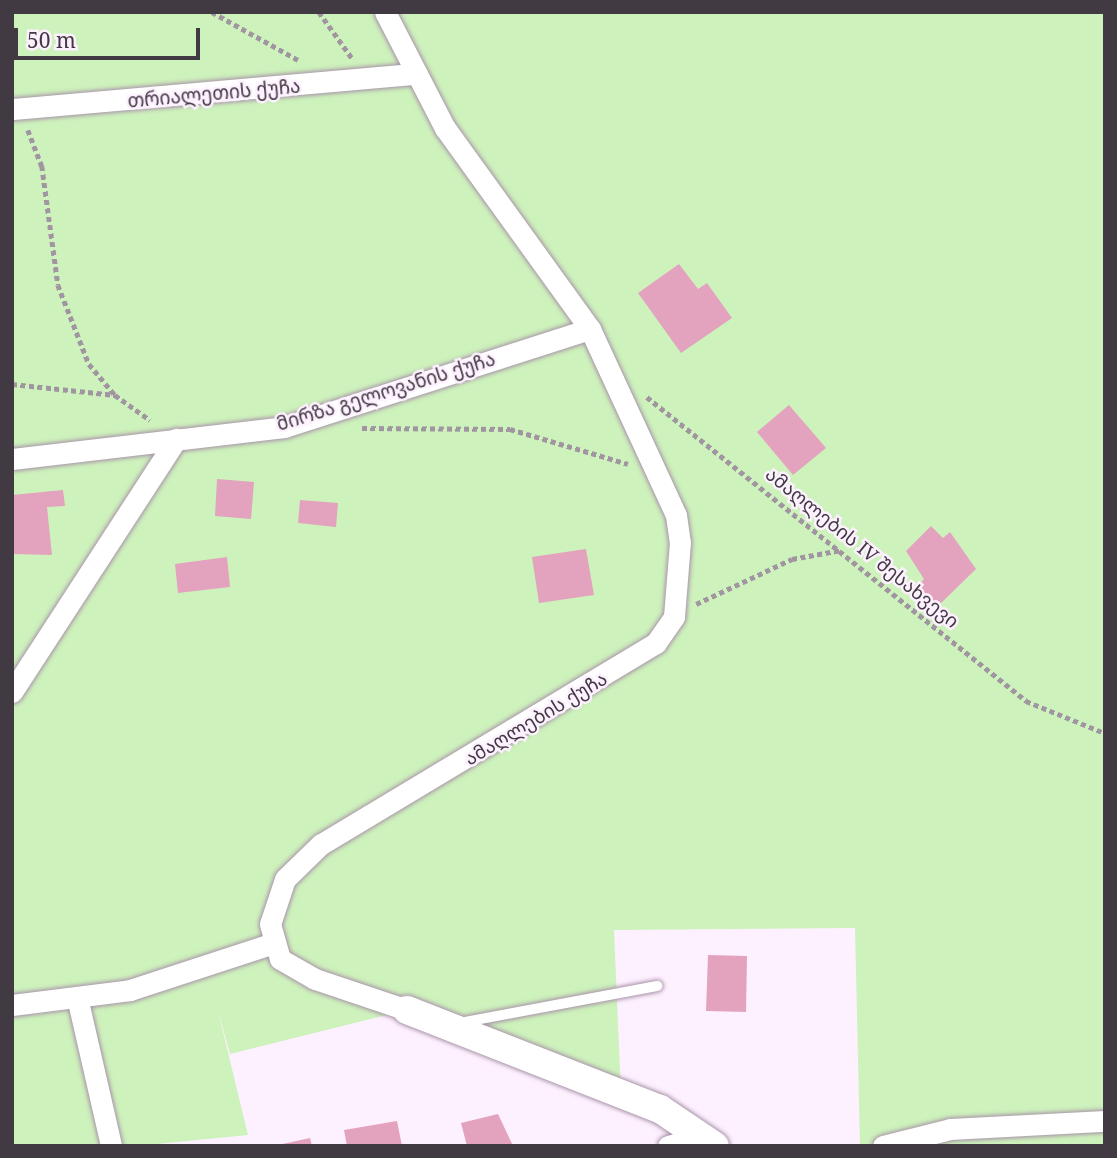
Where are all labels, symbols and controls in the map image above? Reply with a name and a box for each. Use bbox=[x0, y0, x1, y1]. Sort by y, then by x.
scale bar bbox=[18, 14, 203, 58]
text: 50 m bbox=[27, 26, 76, 54]
street label: თრიალეთის ქუჩა bbox=[127, 75, 301, 113]
street label: მირზა გელოვანის ქუჩა bbox=[274, 348, 498, 436]
street label: ამაღლების IV შესახვევი bbox=[761, 463, 963, 633]
street label: ამაღლების ქუჩა bbox=[460, 667, 612, 771]

